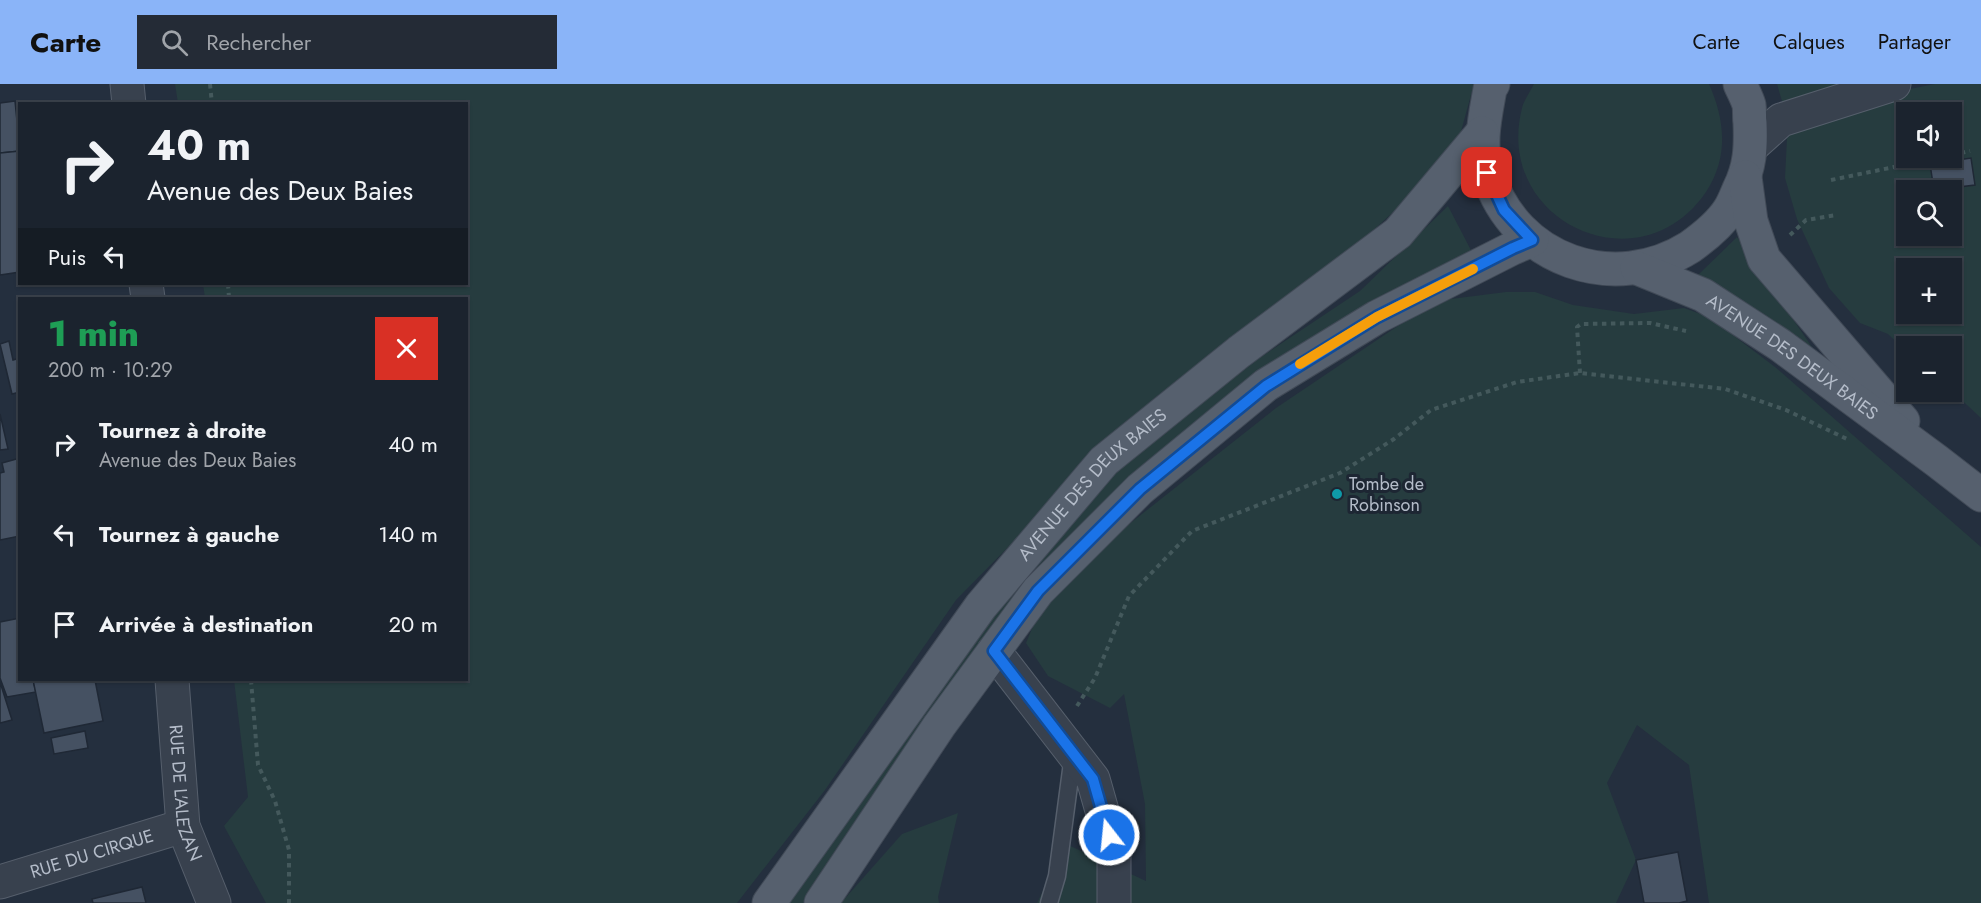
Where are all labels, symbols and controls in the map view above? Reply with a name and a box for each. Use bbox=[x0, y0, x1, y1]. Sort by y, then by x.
search box bbox=[137, 15, 557, 69]
text: Carte bbox=[30, 22, 101, 63]
icon: search bbox=[158, 26, 191, 59]
text: Rechercher bbox=[206, 26, 311, 58]
text: Carte bbox=[1693, 27, 1740, 57]
text: Calques bbox=[1773, 27, 1845, 57]
text: Partager bbox=[1878, 27, 1951, 57]
map controls bbox=[1896, 102, 1962, 402]
button: sound bbox=[1896, 102, 1962, 168]
text: 40 m bbox=[147, 115, 251, 176]
icon: right bbox=[48, 126, 126, 204]
pin bbox=[1461, 147, 1512, 198]
icon: arrive bbox=[1470, 156, 1503, 189]
text: Avenue des Deux Baies bbox=[147, 171, 413, 210]
button: search bbox=[1896, 180, 1962, 246]
icon: left bbox=[98, 240, 131, 273]
text: Puis bbox=[48, 241, 86, 273]
button: + bbox=[1896, 258, 1962, 324]
street label: AVENUE DES DEUX BAIES bbox=[1701, 288, 1884, 426]
text: 1 min bbox=[48, 307, 139, 359]
button: close bbox=[375, 317, 438, 380]
button: − bbox=[1896, 336, 1962, 402]
text: 200 m · 10:29 bbox=[48, 356, 173, 385]
street label: AVENUE DES DEUX BAIES bbox=[1012, 402, 1172, 567]
text: Tournez à droite bbox=[99, 414, 266, 446]
icon: right bbox=[48, 428, 81, 461]
text: 40 m bbox=[388, 428, 438, 460]
text: Avenue des Deux Baies bbox=[99, 446, 296, 475]
place label: Tombe de Robinson bbox=[1349, 471, 1424, 518]
marker: Tombe de Robinson bbox=[1330, 487, 1344, 501]
icon: left bbox=[48, 518, 81, 551]
text: Tournez à gauche bbox=[99, 518, 279, 550]
text: 140 m bbox=[378, 518, 438, 550]
icon: arrive bbox=[48, 608, 81, 641]
text: Arrivée à destination bbox=[99, 608, 313, 640]
text: 20 m bbox=[389, 608, 438, 640]
street label: RUE DE L'ALEZAN bbox=[162, 724, 209, 865]
position arrow bbox=[1077, 803, 1141, 867]
street label: RUE DU CIRQUE bbox=[27, 823, 157, 885]

